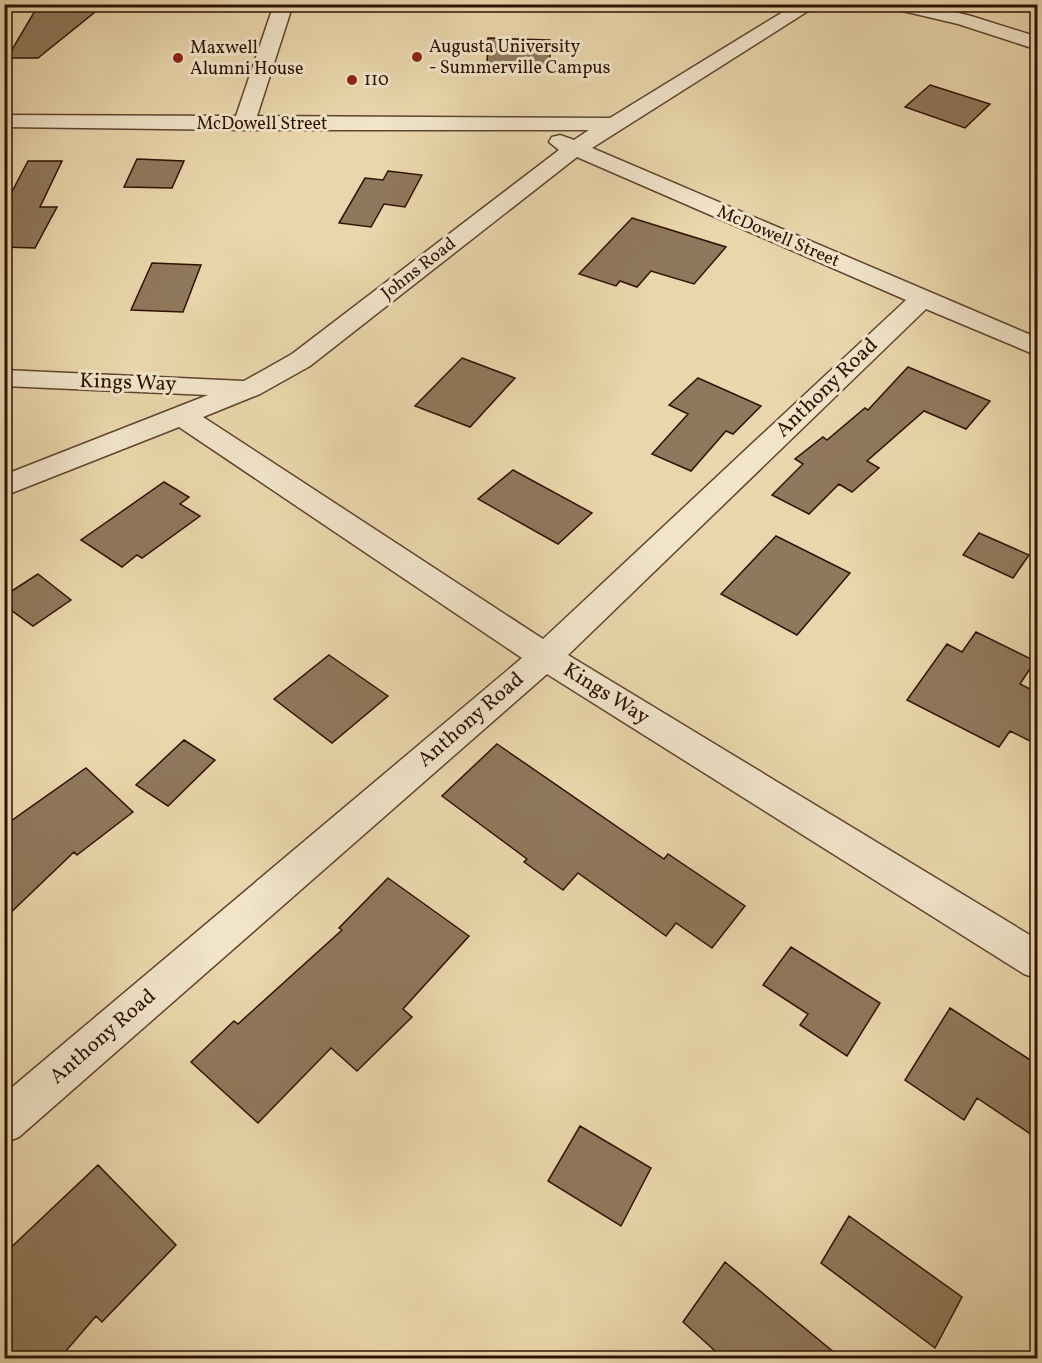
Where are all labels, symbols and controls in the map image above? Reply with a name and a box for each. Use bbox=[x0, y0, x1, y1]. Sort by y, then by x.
place label: Augusta University - Summerville Campus bbox=[429, 35, 610, 81]
place label: Maxwell Alumni House bbox=[190, 36, 303, 82]
marker: Augusta University - Summerville Campus bbox=[410, 50, 424, 64]
marker: Maxwell Alumni House bbox=[171, 51, 185, 65]
place label: 110 bbox=[364, 68, 389, 93]
marker: 110 bbox=[345, 73, 359, 87]
street label: McDowell Street bbox=[197, 112, 327, 137]
street label: McDowell Street bbox=[713, 200, 843, 274]
street label: Johns Road bbox=[376, 232, 462, 306]
street label: Anthony Road bbox=[769, 332, 885, 444]
street label: Kings Way bbox=[79, 367, 178, 399]
street label: Kings Way bbox=[557, 656, 655, 732]
street label: Anthony Road bbox=[412, 666, 530, 774]
street label: Anthony Road bbox=[44, 983, 162, 1091]

